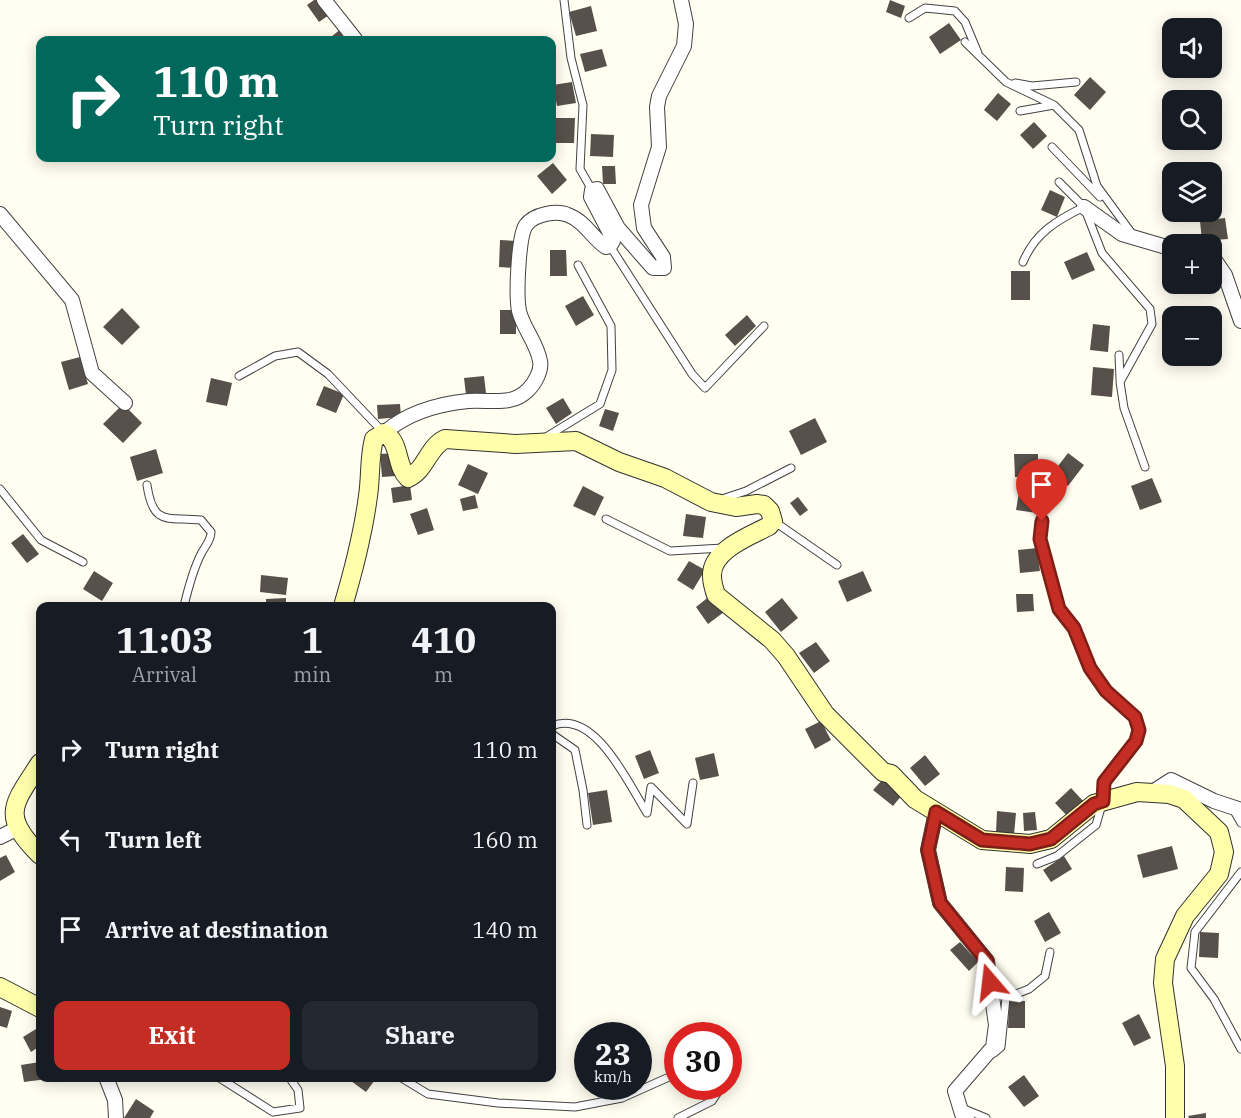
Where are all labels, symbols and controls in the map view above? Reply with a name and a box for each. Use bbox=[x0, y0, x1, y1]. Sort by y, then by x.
map controls bbox=[1162, 18, 1222, 366]
button: sound bbox=[1162, 18, 1222, 78]
text: 110 m bbox=[153, 54, 279, 109]
icon: right bbox=[54, 60, 132, 138]
button: search bbox=[1162, 90, 1222, 150]
text: Turn right bbox=[153, 107, 284, 142]
button: layers bbox=[1162, 162, 1222, 222]
button: + bbox=[1162, 234, 1222, 294]
button: − bbox=[1162, 306, 1222, 366]
pin bbox=[1016, 459, 1067, 521]
icon: arrive bbox=[1025, 468, 1058, 501]
text: 11:03 bbox=[116, 616, 213, 663]
text: 1 bbox=[301, 616, 323, 663]
text: 410 bbox=[411, 616, 476, 663]
text: Arrival bbox=[132, 661, 197, 688]
text: min bbox=[293, 661, 331, 688]
text: m bbox=[434, 661, 453, 688]
icon: right bbox=[54, 733, 87, 766]
text: Turn right bbox=[105, 735, 219, 764]
text: 110 m bbox=[472, 735, 538, 764]
icon: left bbox=[54, 823, 87, 856]
text: Turn left bbox=[105, 825, 201, 854]
text: 160 m bbox=[472, 825, 538, 854]
icon: arrive bbox=[54, 913, 87, 946]
text: Arrive at destination bbox=[105, 915, 328, 944]
text: 140 m bbox=[472, 915, 538, 944]
position arrow bbox=[958, 950, 1022, 1014]
button: Exit bbox=[54, 1001, 290, 1070]
button: Share bbox=[302, 1001, 538, 1070]
speed limit sign: 30 bbox=[664, 1022, 742, 1100]
text: 23 bbox=[595, 1034, 631, 1073]
text: km/h bbox=[594, 1067, 632, 1086]

